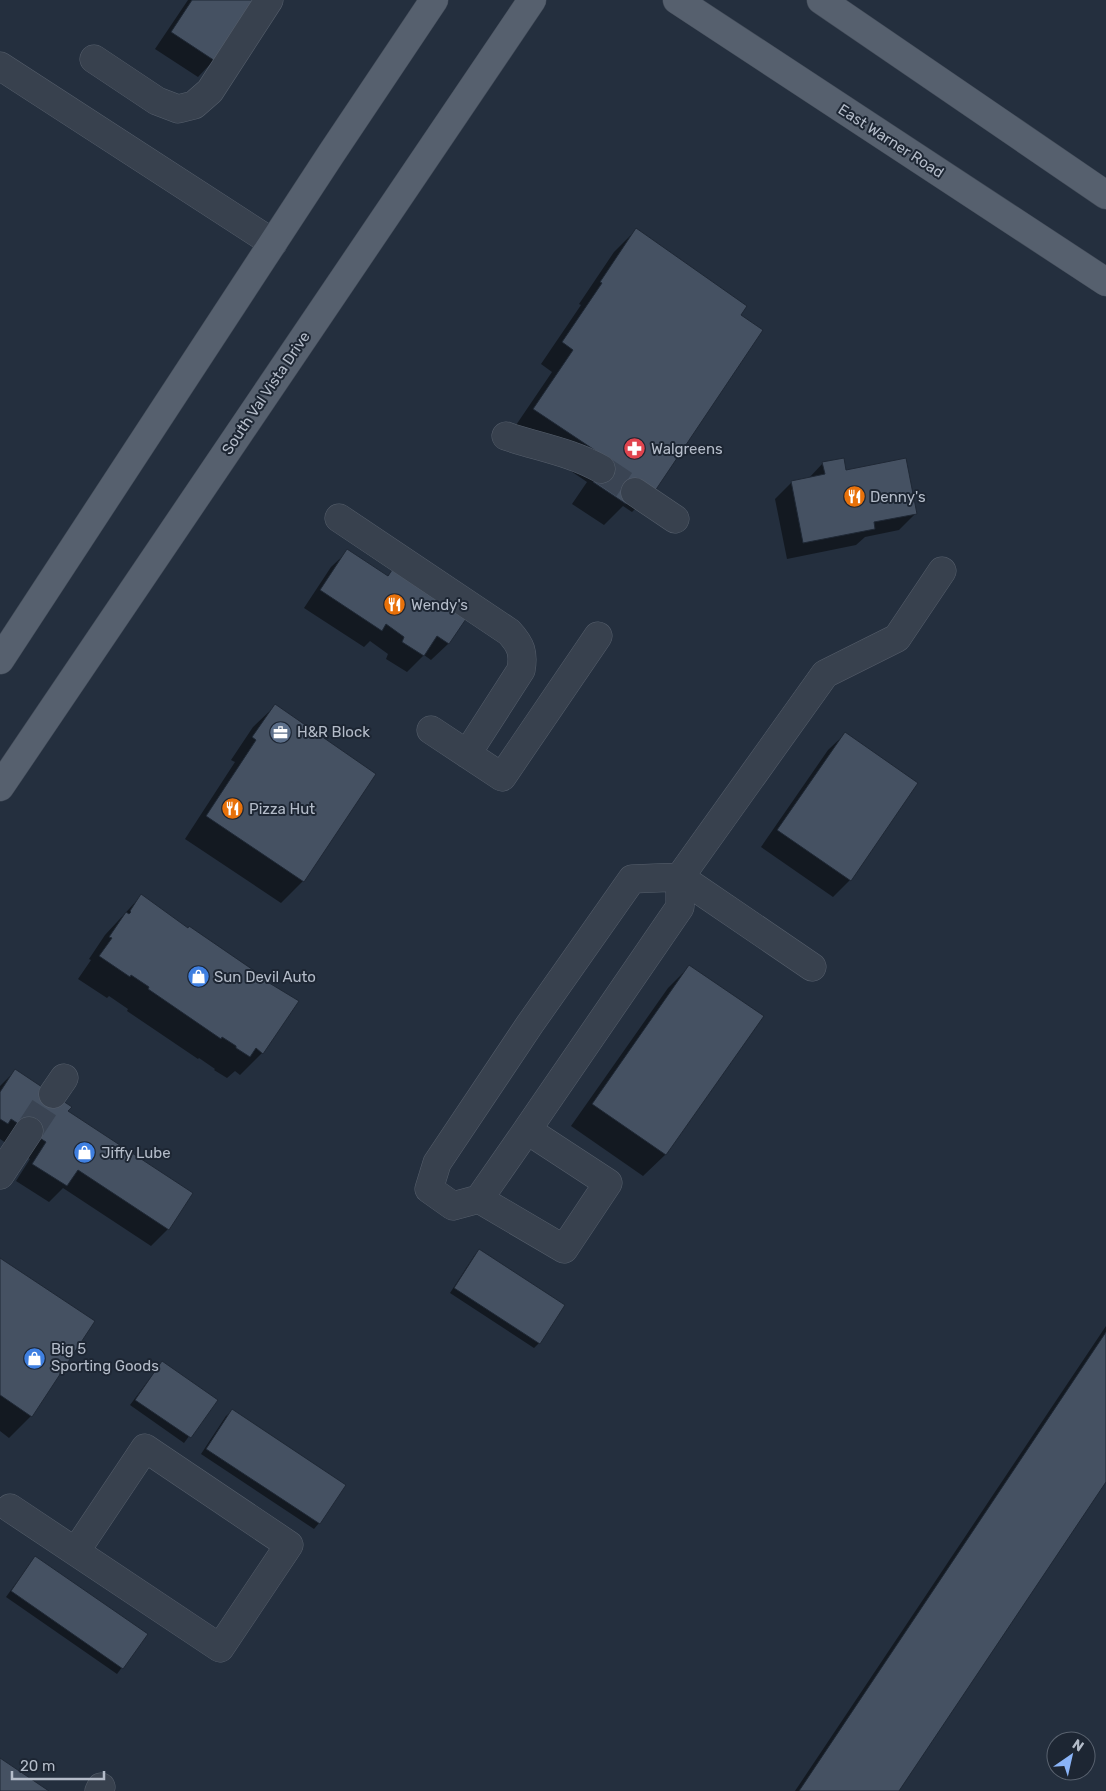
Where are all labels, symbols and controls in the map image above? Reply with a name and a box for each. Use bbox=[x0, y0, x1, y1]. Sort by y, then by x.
street label: East Warner Road bbox=[835, 100, 947, 182]
street label: South Val Vista Drive bbox=[218, 328, 314, 458]
pharmacy icon: Walgreens bbox=[623, 437, 647, 461]
place label: Walgreens bbox=[651, 440, 723, 458]
restaurant icon: Denny's bbox=[842, 485, 866, 509]
place label: Denny's bbox=[870, 488, 926, 506]
restaurant icon: Wendy's bbox=[383, 593, 407, 617]
place label: Wendy's bbox=[411, 596, 468, 614]
office icon: H&R Block bbox=[269, 720, 293, 744]
place label: H&R Block bbox=[297, 723, 370, 741]
restaurant icon: Pizza Hut bbox=[221, 797, 245, 821]
place label: Pizza Hut bbox=[249, 800, 315, 818]
shop icon: Sun Devil Auto bbox=[186, 965, 210, 989]
place label: Sun Devil Auto bbox=[214, 968, 316, 986]
shop icon: Jiffy Lube bbox=[73, 1141, 97, 1165]
place label: Jiffy Lube bbox=[101, 1144, 171, 1162]
place label: Big 5 Sporting Goods bbox=[51, 1340, 159, 1375]
shop icon: Big 5 Sporting Goods bbox=[23, 1346, 47, 1370]
north arrow bbox=[1046, 1731, 1096, 1781]
text: N bbox=[1069, 1736, 1087, 1756]
scale bar bbox=[12, 1748, 105, 1780]
text: 20 m bbox=[20, 1757, 55, 1775]

